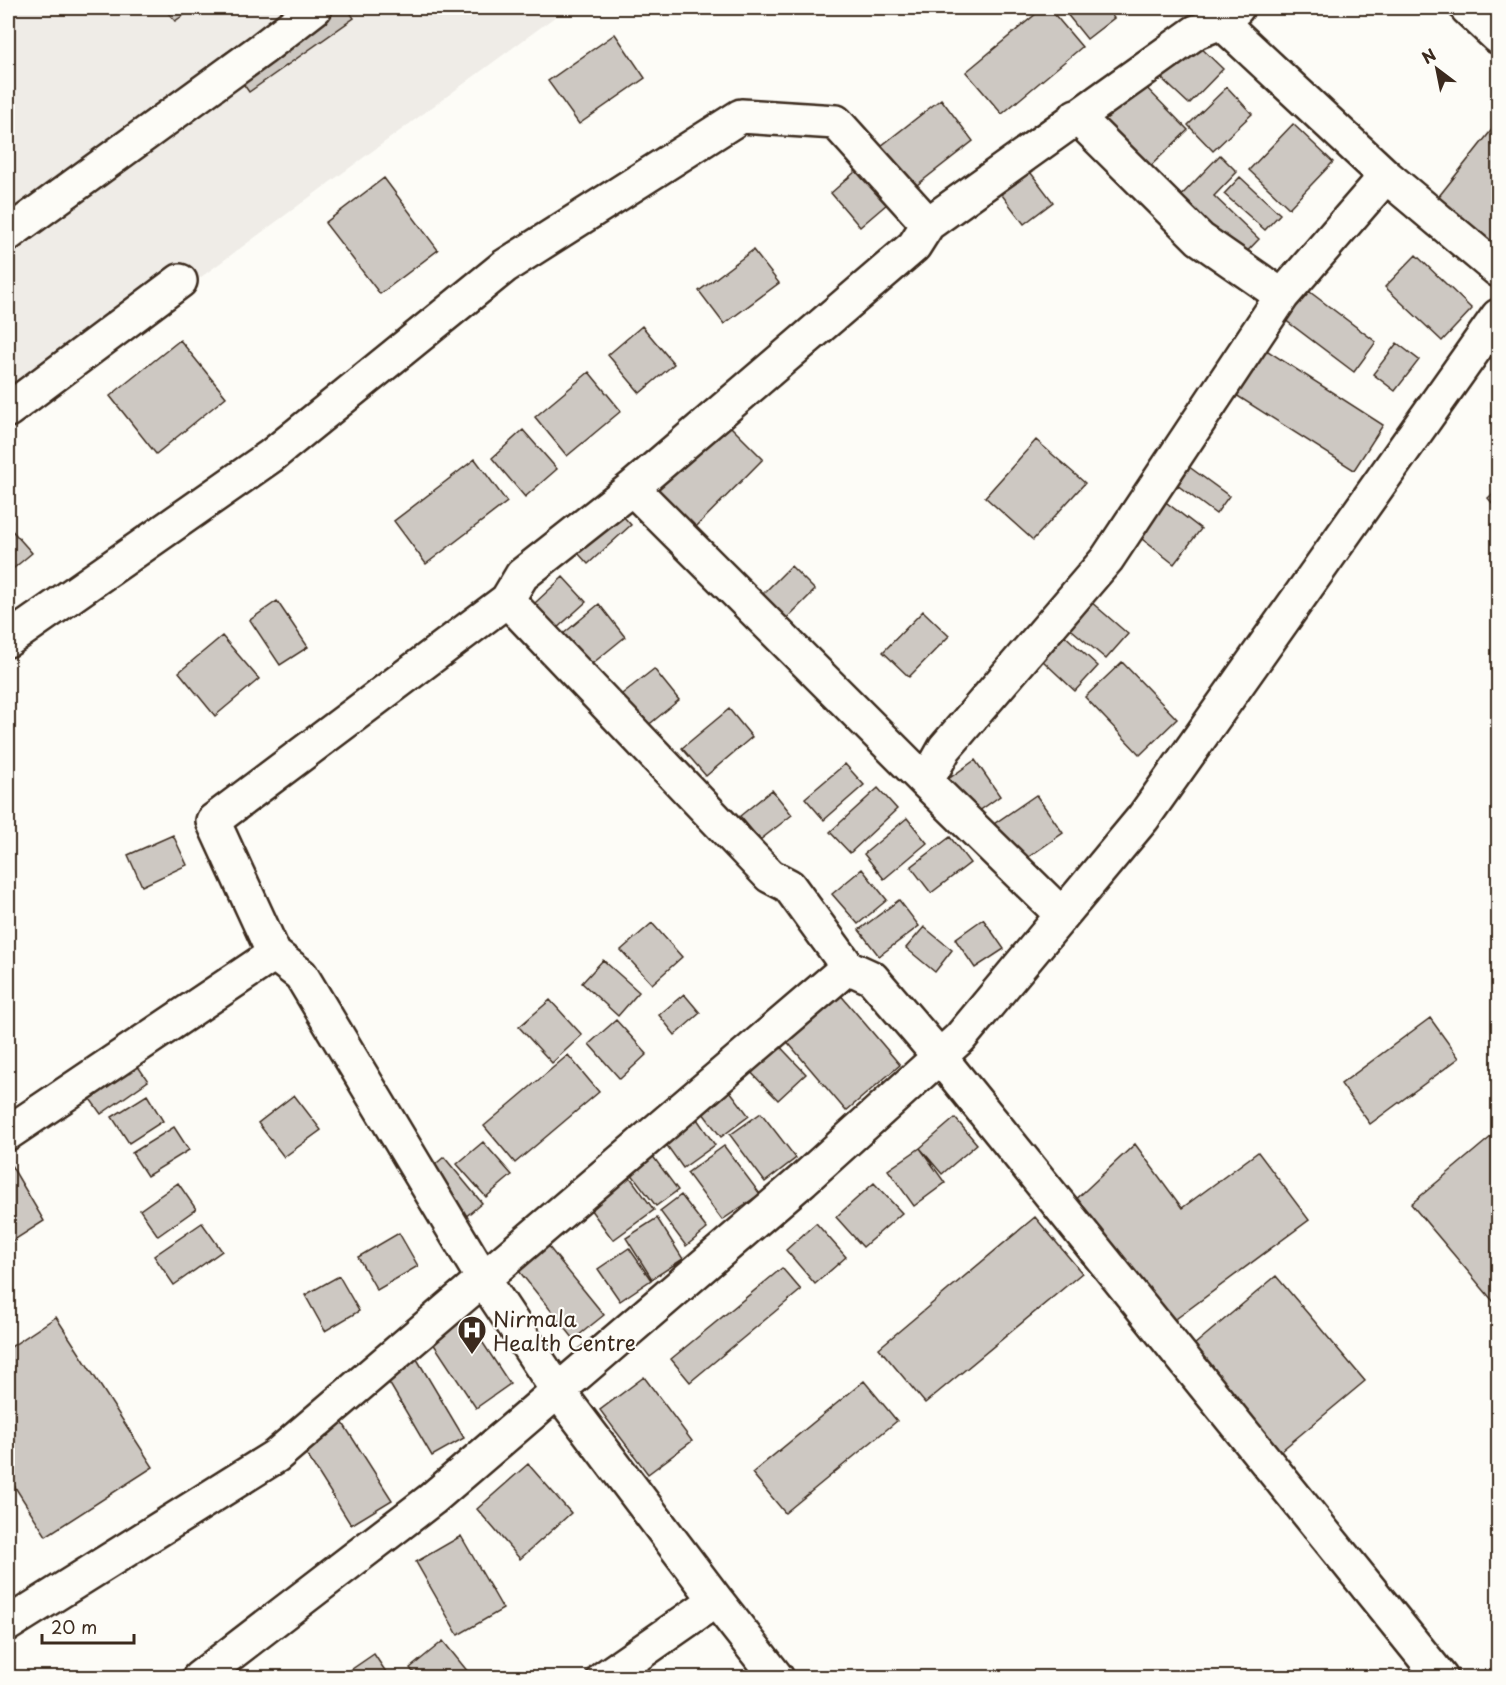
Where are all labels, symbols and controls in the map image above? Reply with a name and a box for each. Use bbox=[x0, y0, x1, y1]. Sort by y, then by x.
north arrow bbox=[1407, 39, 1467, 99]
text: N bbox=[1417, 42, 1440, 69]
place label: Nirmala Health Centre bbox=[493, 1302, 636, 1358]
hospital icon: Nirmala Health Centre bbox=[456, 1314, 488, 1356]
scale bar bbox=[42, 1607, 134, 1645]
text: 20 m bbox=[51, 1613, 97, 1640]

